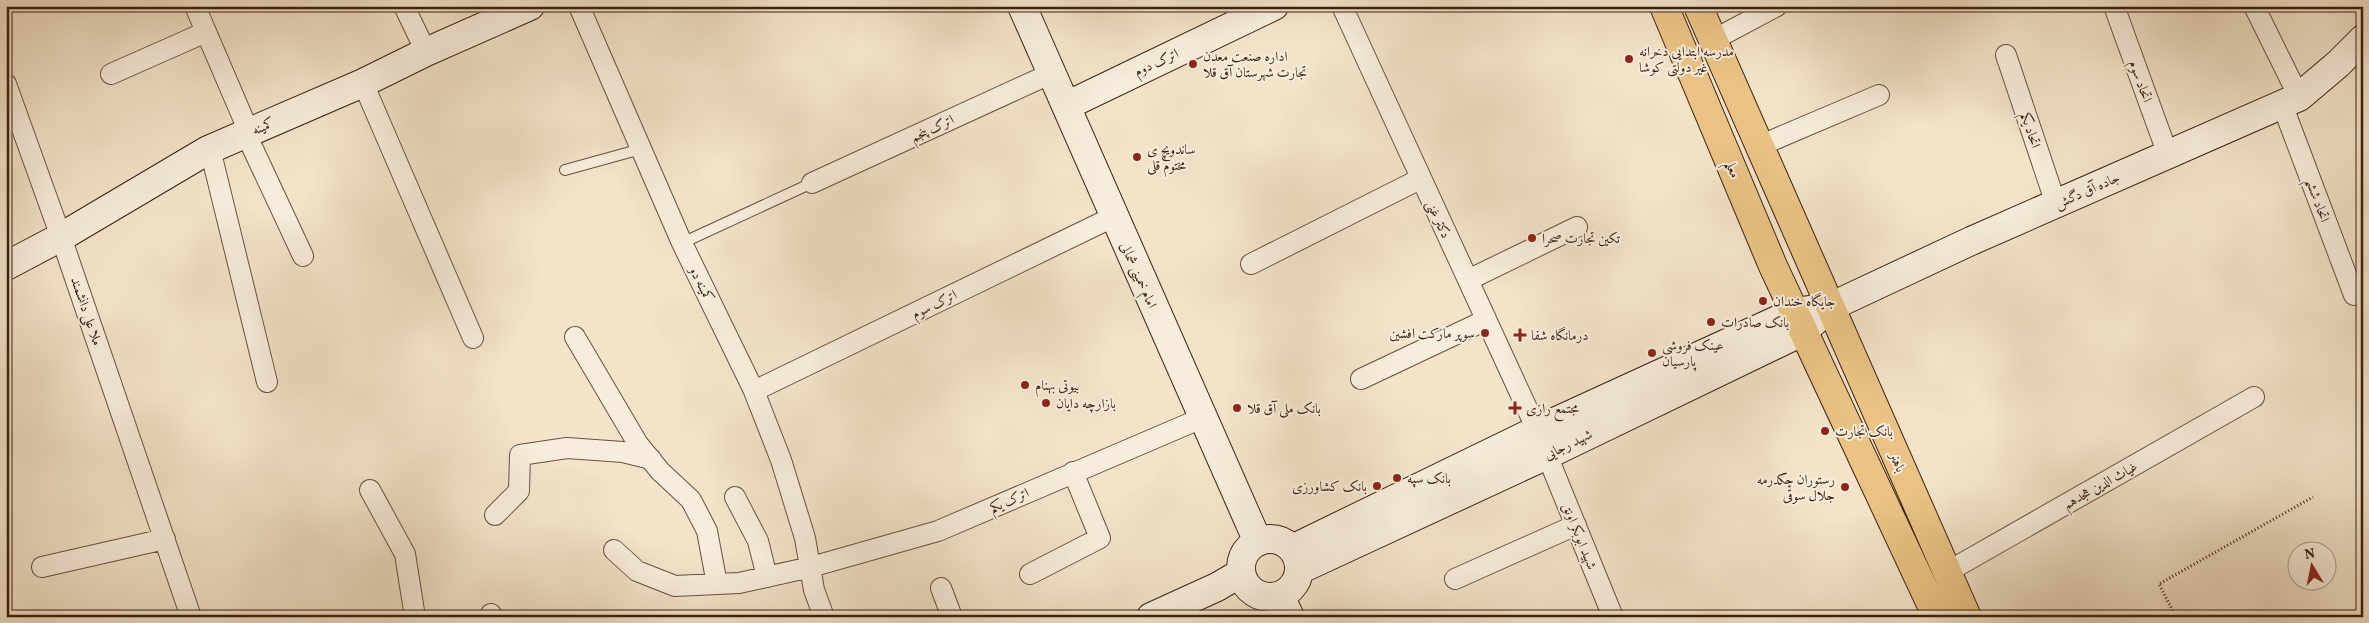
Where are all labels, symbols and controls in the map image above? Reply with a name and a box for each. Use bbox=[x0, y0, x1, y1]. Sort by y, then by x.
place label: مدرسه ابتدایی دخرانه غیر دولتی کوشا bbox=[1639, 43, 1734, 78]
street label: اترک دوم bbox=[1131, 45, 1183, 84]
place label: اداره صنعت معدن تجارت شهرستان آق قلا bbox=[1203, 48, 1307, 83]
marker: مدرسه ابتدایی دخرانه غیر دولتی کوشا bbox=[1623, 53, 1635, 65]
marker: اداره صنعت معدن تجارت شهرستان آق قلا bbox=[1187, 58, 1199, 70]
street label: اتحاد سوم bbox=[2121, 58, 2156, 106]
street label: اتحاد یکم bbox=[2012, 110, 2044, 152]
street label: اترک پنجم bbox=[908, 111, 959, 150]
street label: کمینه bbox=[249, 114, 278, 141]
place label: ساندویچ ی مختوم قلی bbox=[1147, 141, 1195, 178]
marker: ساندویچ ی مختوم قلی bbox=[1131, 151, 1143, 163]
street label: معلم bbox=[1716, 158, 1744, 183]
street label: جاده آق دگش bbox=[2052, 169, 2123, 214]
street label: اتحاد ششم bbox=[2297, 176, 2333, 226]
street label: دکتر غنی bbox=[1421, 197, 1455, 242]
place label: تکین تجارت صحرا bbox=[1542, 230, 1620, 249]
marker: تکین تجارت صحرا bbox=[1526, 232, 1538, 244]
street label: امام خمینی شمالی bbox=[1113, 240, 1161, 312]
street label: کمینه دو bbox=[683, 262, 717, 306]
street label: ملا علی دانشمند bbox=[65, 275, 106, 348]
street label: اترک سوم bbox=[909, 286, 961, 326]
place label: جایگاه خندان bbox=[1773, 292, 1836, 312]
marker: جایگاه خندان bbox=[1757, 295, 1769, 307]
place label: بانک صادرات bbox=[1721, 314, 1789, 333]
marker: بانک صادرات bbox=[1705, 316, 1717, 328]
place label: سوپر مارکت افشین bbox=[1389, 325, 1475, 344]
place label: درمانگاه شفا bbox=[1531, 326, 1589, 346]
marker: سوپر مارکت افشین bbox=[1479, 327, 1491, 339]
marker: درمانگاه شفا bbox=[1513, 328, 1527, 342]
place label: عینک فروشی پارسیان bbox=[1662, 337, 1724, 372]
marker: عینک فروشی پارسیان bbox=[1646, 347, 1658, 359]
place label: بیوتی بهنام bbox=[1035, 377, 1079, 398]
marker: بیوتی بهنام bbox=[1019, 379, 1031, 391]
place label: بازارچه دایان bbox=[1056, 395, 1116, 414]
marker: بازارچه دایان bbox=[1040, 397, 1052, 409]
place label: بانک ملی آق قلا bbox=[1247, 400, 1321, 419]
place label: مجتمع رازی bbox=[1526, 400, 1580, 422]
marker: مجتمع رازی bbox=[1508, 401, 1522, 415]
marker: بانک ملی آق قلا bbox=[1231, 402, 1243, 414]
place label: بانک تجارت bbox=[1835, 423, 1893, 442]
street label: شهید رجایی bbox=[1541, 425, 1596, 465]
marker: بانک تجارت bbox=[1819, 425, 1831, 437]
street label: باهنر bbox=[1883, 448, 1909, 476]
street label: غیاث الدین هجدهم bbox=[2060, 458, 2143, 517]
place label: بانک سپه bbox=[1407, 470, 1451, 489]
place label: رستوران چکدرمه جلال سوقی bbox=[1757, 471, 1835, 506]
marker: بانک سپه bbox=[1391, 472, 1403, 484]
place label: بانک کشاورزی bbox=[1292, 478, 1367, 497]
marker: بانک کشاورزی bbox=[1371, 480, 1383, 492]
marker: رستوران چکدرمه جلال سوقی bbox=[1839, 481, 1851, 493]
street label: اترک یکم bbox=[987, 484, 1034, 521]
street label: شهید ابوبکر اونق bbox=[1557, 500, 1601, 573]
north arrow bbox=[2286, 540, 2336, 590]
text: N bbox=[2303, 544, 2317, 565]

